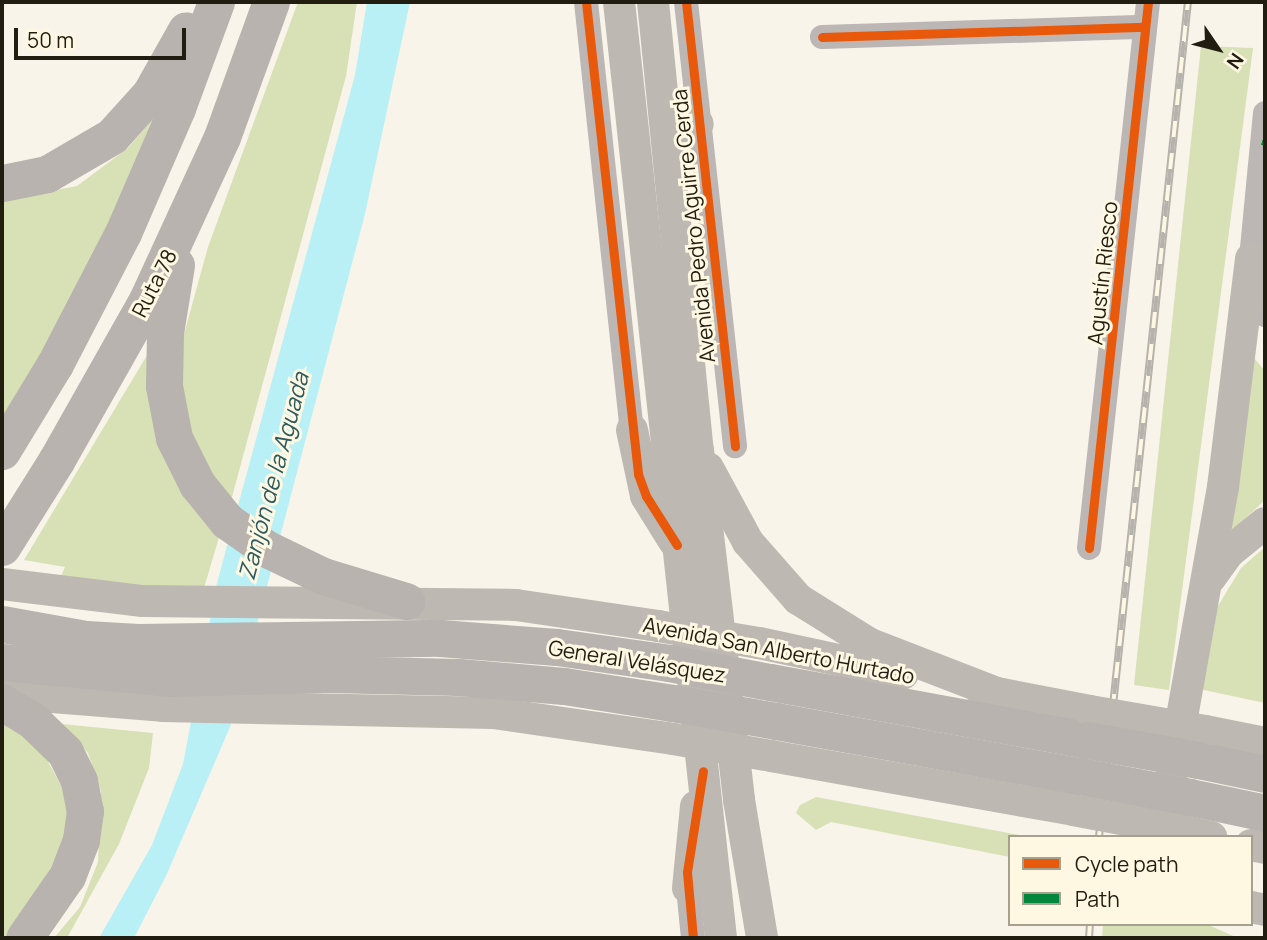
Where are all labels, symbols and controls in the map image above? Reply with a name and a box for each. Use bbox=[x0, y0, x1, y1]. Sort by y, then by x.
scale bar bbox=[18, 14, 189, 58]
north arrow bbox=[1183, 14, 1253, 84]
text: 50 m bbox=[27, 26, 74, 54]
text: N bbox=[1221, 48, 1250, 74]
street label: Avenida Pedro Aguirre Cerda bbox=[666, 88, 720, 364]
street label: Agustín Riesco bbox=[1082, 200, 1122, 346]
street label: Ruta 78 bbox=[126, 245, 182, 321]
water label: Zanjón de la Aguada bbox=[232, 369, 314, 583]
street label: Avenida San Alberto Hurtado bbox=[641, 611, 917, 689]
street label: General Velásquez bbox=[547, 635, 727, 687]
legend bbox=[1008, 835, 1253, 926]
text: Cycle path bbox=[1075, 850, 1178, 878]
text: Path bbox=[1075, 885, 1120, 913]

